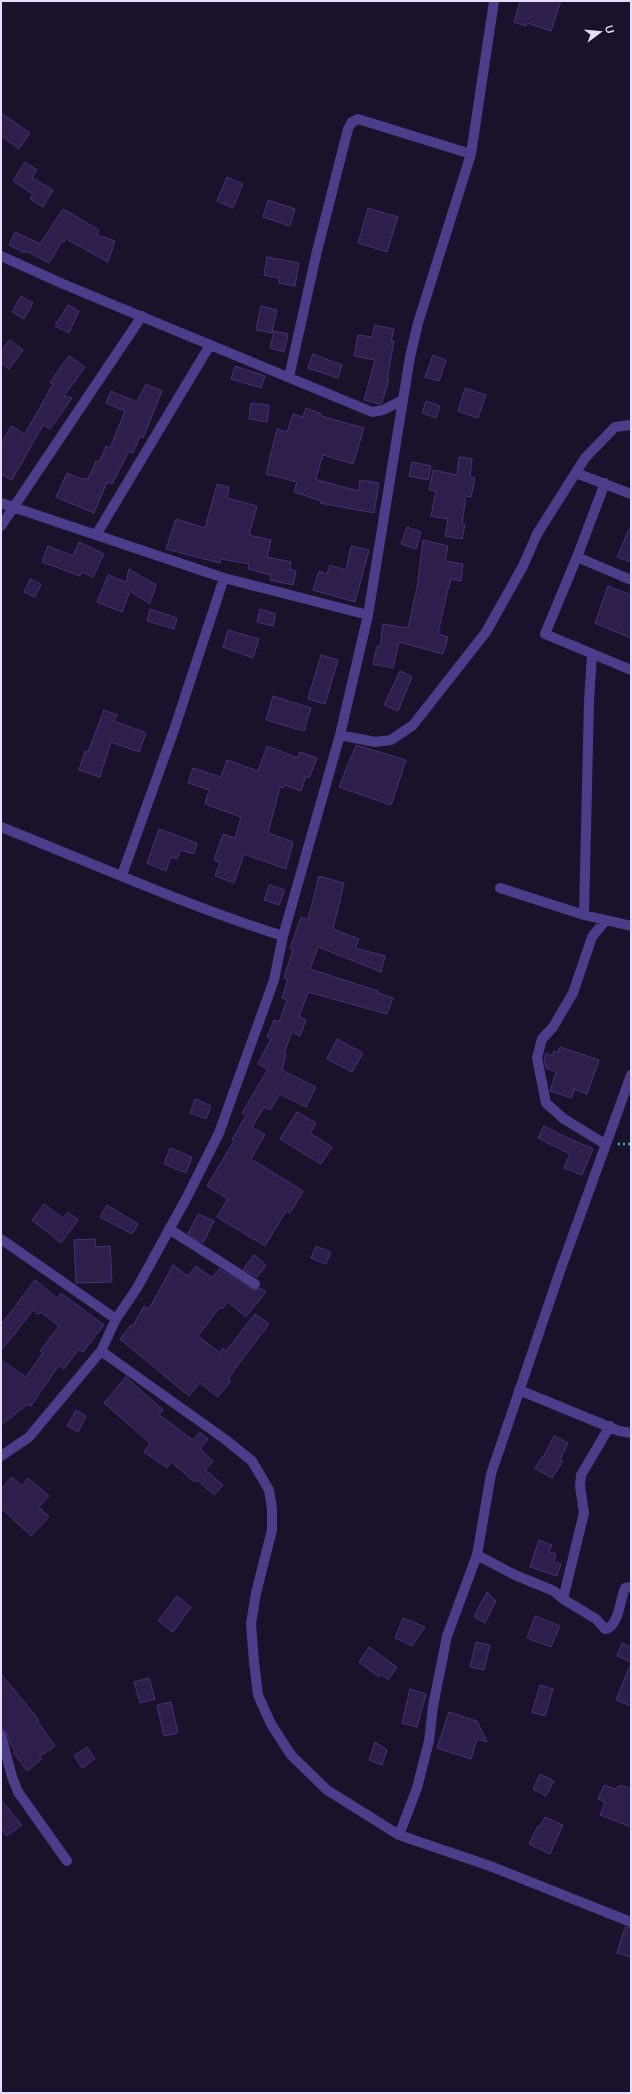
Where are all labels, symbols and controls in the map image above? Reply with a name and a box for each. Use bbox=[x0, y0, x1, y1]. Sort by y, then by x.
north arrow bbox=[580, 12, 620, 52]
text: U bbox=[602, 23, 617, 35]

